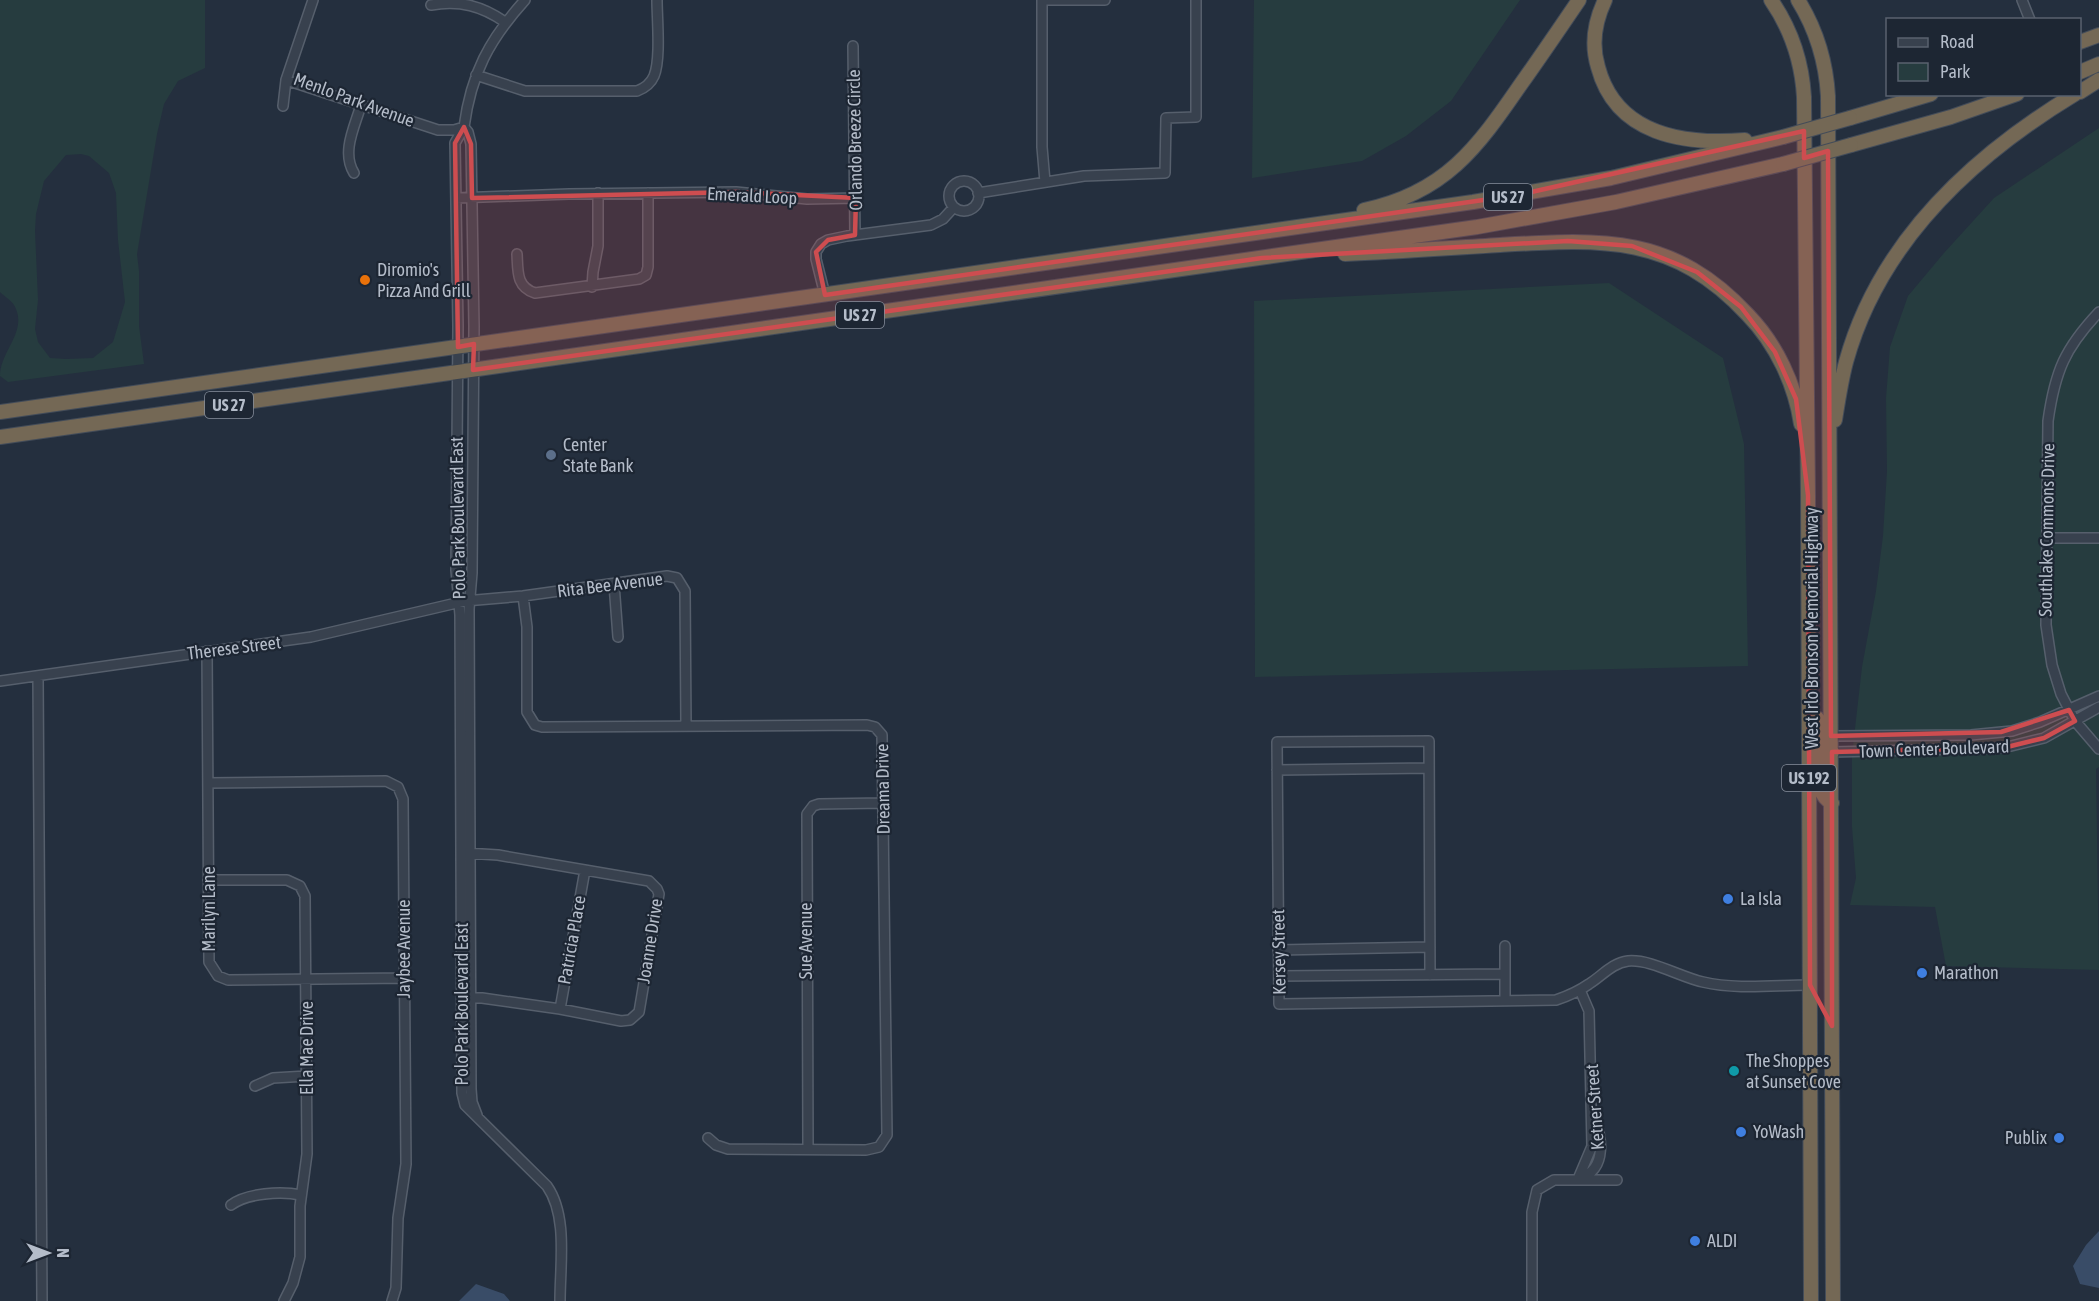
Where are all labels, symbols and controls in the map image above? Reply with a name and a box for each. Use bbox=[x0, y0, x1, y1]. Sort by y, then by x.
legend bbox=[1886, 18, 2081, 96]
text: Road bbox=[1940, 31, 1974, 52]
text: Park bbox=[1940, 61, 1970, 82]
street label: Menlo Park Avenue bbox=[291, 68, 417, 131]
street label: Orlando Breeze Circle bbox=[843, 69, 866, 211]
street label: Emerald Loop bbox=[706, 183, 798, 208]
road number: US 27 bbox=[1484, 184, 1532, 210]
place label: Diromio's Pizza And Grill bbox=[377, 259, 471, 301]
marker: Diromio's Pizza And Grill bbox=[358, 273, 372, 287]
road number: US 27 bbox=[836, 302, 884, 328]
road number: US 27 bbox=[205, 392, 253, 418]
place label: Center State Bank bbox=[563, 434, 633, 476]
street label: Polo Park Boulevard East bbox=[446, 436, 469, 600]
street label: Southlake Commons Drive bbox=[2034, 443, 2059, 617]
marker: Center State Bank bbox=[544, 448, 558, 462]
street label: West Irlo Bronson Memorial Highway bbox=[1801, 507, 1822, 749]
street label: Rita Bee Avenue bbox=[556, 568, 664, 601]
street label: Therese Street bbox=[186, 631, 282, 664]
street label: Town Center Boulevard bbox=[1858, 735, 2010, 762]
street label: Dreama Drive bbox=[871, 743, 894, 835]
road number: US 192 bbox=[1782, 765, 1836, 791]
street label: Marilyn Lane bbox=[198, 866, 219, 952]
place label: La Isla bbox=[1740, 888, 1782, 909]
marker: La Isla bbox=[1721, 892, 1735, 906]
street label: Patricia Place bbox=[553, 894, 590, 986]
street label: Joanne Drive bbox=[632, 897, 667, 985]
street label: Jaybee Avenue bbox=[393, 900, 414, 998]
street label: Sue Avenue bbox=[795, 903, 816, 979]
street label: Kersey Street bbox=[1267, 909, 1290, 995]
street label: Polo Park Boulevard East bbox=[451, 923, 472, 1085]
place label: Marathon bbox=[1934, 962, 1999, 983]
marker: Marathon bbox=[1915, 966, 1929, 980]
street label: Ella Mae Drive bbox=[296, 1001, 317, 1095]
place label: The Shoppes at Sunset Cove bbox=[1746, 1050, 1841, 1092]
street label: Ketner Street bbox=[1581, 1063, 1608, 1151]
marker: The Shoppes at Sunset Cove bbox=[1727, 1064, 1741, 1078]
place label: YoWash bbox=[1753, 1121, 1804, 1142]
marker: YoWash bbox=[1734, 1125, 1748, 1139]
place label: Publix bbox=[2005, 1127, 2047, 1148]
marker: Publix bbox=[2052, 1131, 2066, 1145]
north arrow bbox=[18, 1223, 78, 1283]
place label: ALDI bbox=[1707, 1230, 1737, 1251]
marker: ALDI bbox=[1688, 1234, 1702, 1248]
text: N bbox=[54, 1248, 72, 1258]

